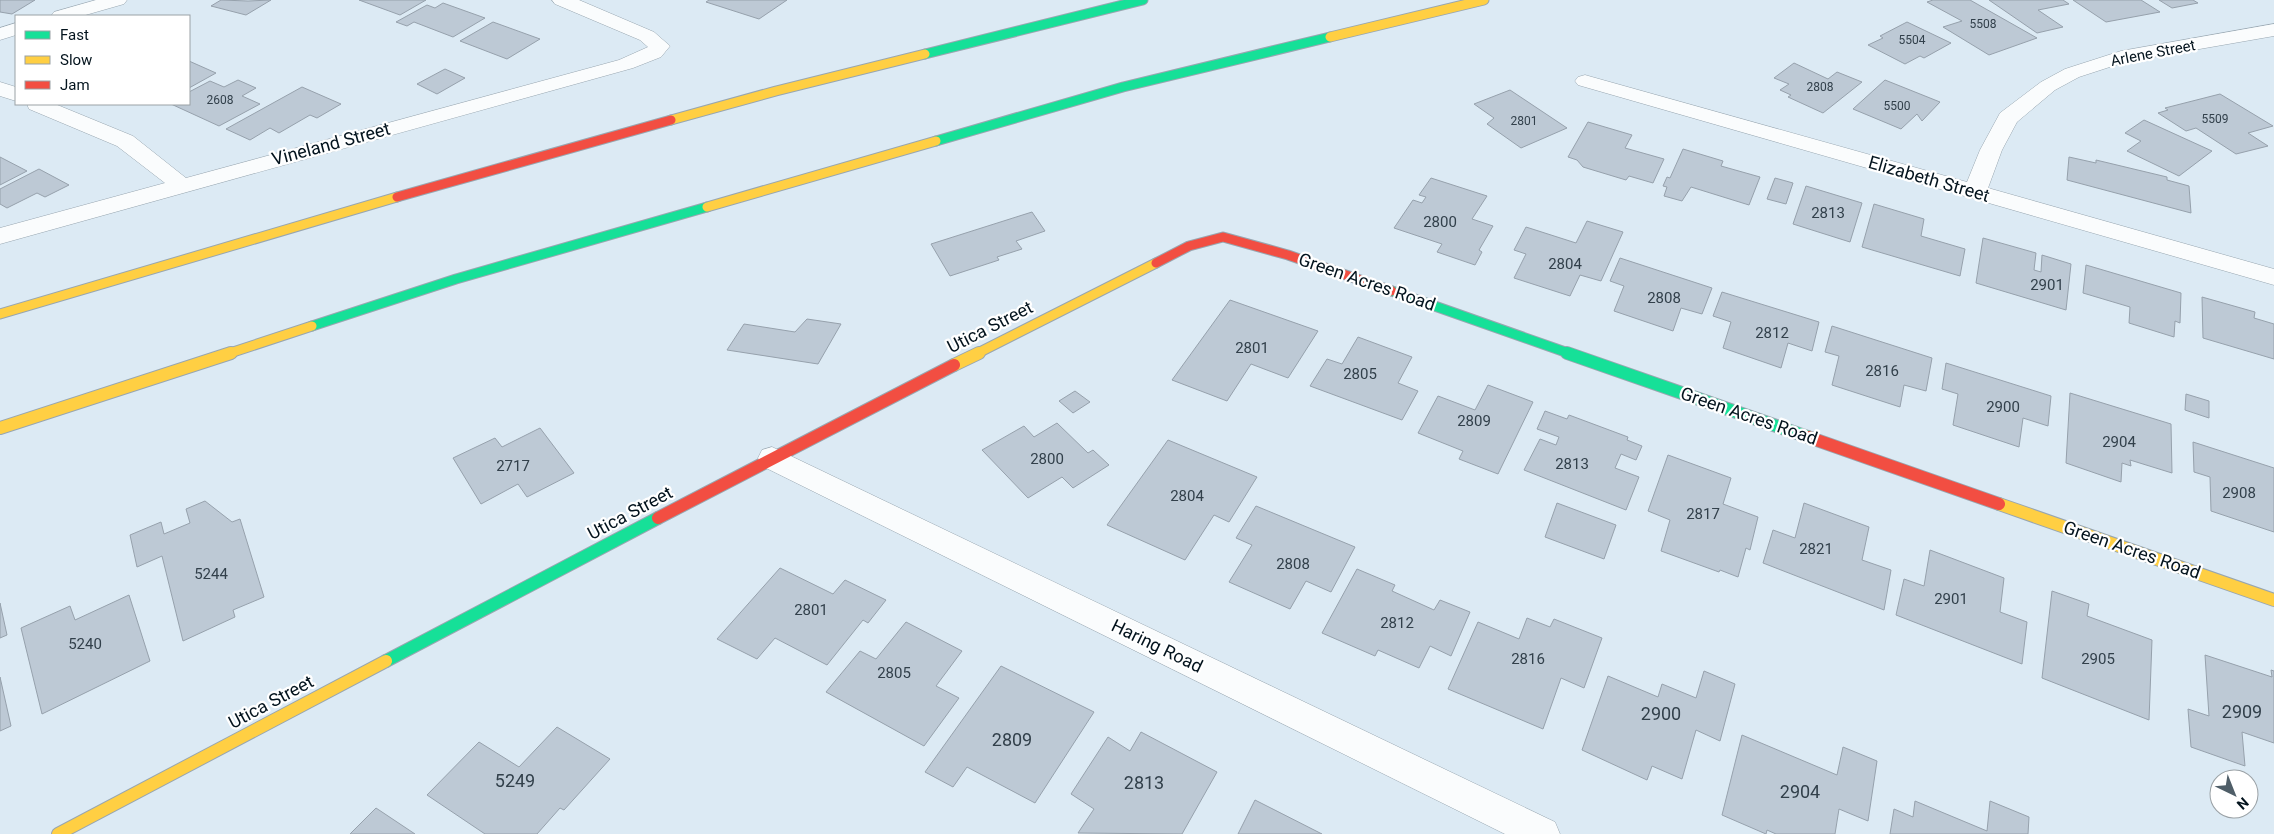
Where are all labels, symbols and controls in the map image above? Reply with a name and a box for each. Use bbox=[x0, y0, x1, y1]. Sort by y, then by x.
legend bbox=[15, 15, 190, 105]
house number: 5508 bbox=[1970, 17, 1997, 31]
text: Fast bbox=[60, 26, 89, 44]
house number: 5504 bbox=[1899, 33, 1926, 47]
street label: Arlene Street bbox=[2109, 36, 2197, 70]
text: Slow bbox=[60, 51, 92, 69]
text: Jam bbox=[60, 76, 90, 94]
house number: 2808 bbox=[1807, 80, 1834, 94]
house number: 2608 bbox=[207, 93, 234, 107]
house number: 5500 bbox=[1884, 99, 1911, 113]
house number: 5509 bbox=[2202, 112, 2228, 126]
house number: 2801 bbox=[1511, 114, 1537, 128]
street label: Vineland Street bbox=[269, 118, 392, 169]
street label: Elizabeth Street bbox=[1866, 151, 1992, 206]
house number: 2813 bbox=[1811, 204, 1845, 222]
house number: 2800 bbox=[1423, 213, 1457, 231]
street label: Green Acres Road bbox=[1296, 248, 1438, 315]
house number: 2804 bbox=[1548, 255, 1582, 273]
house number: 2901 bbox=[2030, 276, 2064, 294]
house number: 2808 bbox=[1647, 289, 1681, 307]
street label: Utica Street bbox=[944, 296, 1036, 357]
house number: 2812 bbox=[1755, 324, 1789, 342]
house number: 2801 bbox=[1235, 339, 1269, 357]
house number: 2816 bbox=[1865, 362, 1899, 380]
house number: 2805 bbox=[1343, 365, 1377, 383]
street label: Green Acres Road bbox=[1678, 382, 1820, 449]
house number: 2900 bbox=[1986, 398, 2020, 416]
house number: 2809 bbox=[1457, 412, 1491, 430]
house number: 2904 bbox=[2102, 433, 2136, 451]
house number: 2800 bbox=[1030, 450, 1064, 468]
house number: 2813 bbox=[1555, 455, 1589, 473]
house number: 2717 bbox=[496, 457, 530, 475]
street label: Utica Street bbox=[584, 481, 676, 544]
house number: 2908 bbox=[2222, 484, 2256, 502]
house number: 2804 bbox=[1170, 487, 1204, 505]
house number: 2817 bbox=[1686, 505, 1720, 523]
street label: Green Acres Road bbox=[2061, 516, 2203, 583]
house number: 2821 bbox=[1799, 540, 1833, 558]
house number: 2808 bbox=[1276, 555, 1310, 573]
house number: 5244 bbox=[194, 565, 228, 583]
house number: 2901 bbox=[1934, 590, 1968, 608]
house number: 2801 bbox=[794, 601, 828, 619]
street label: Haring Road bbox=[1108, 614, 1206, 677]
house number: 2812 bbox=[1380, 614, 1414, 632]
house number: 5240 bbox=[68, 635, 102, 653]
house number: 2816 bbox=[1511, 650, 1545, 668]
house number: 2905 bbox=[2081, 650, 2115, 668]
house number: 2805 bbox=[877, 664, 911, 682]
street label: Utica Street bbox=[225, 670, 317, 733]
house number: 2909 bbox=[2222, 701, 2262, 722]
house number: 2900 bbox=[1641, 703, 1681, 724]
house number: 2809 bbox=[992, 729, 1032, 750]
north arrow bbox=[2209, 769, 2259, 819]
house number: 5249 bbox=[495, 770, 535, 791]
house number: 2813 bbox=[1124, 772, 1164, 793]
house number: 2904 bbox=[1780, 781, 1820, 802]
text: N bbox=[2234, 794, 2252, 813]

